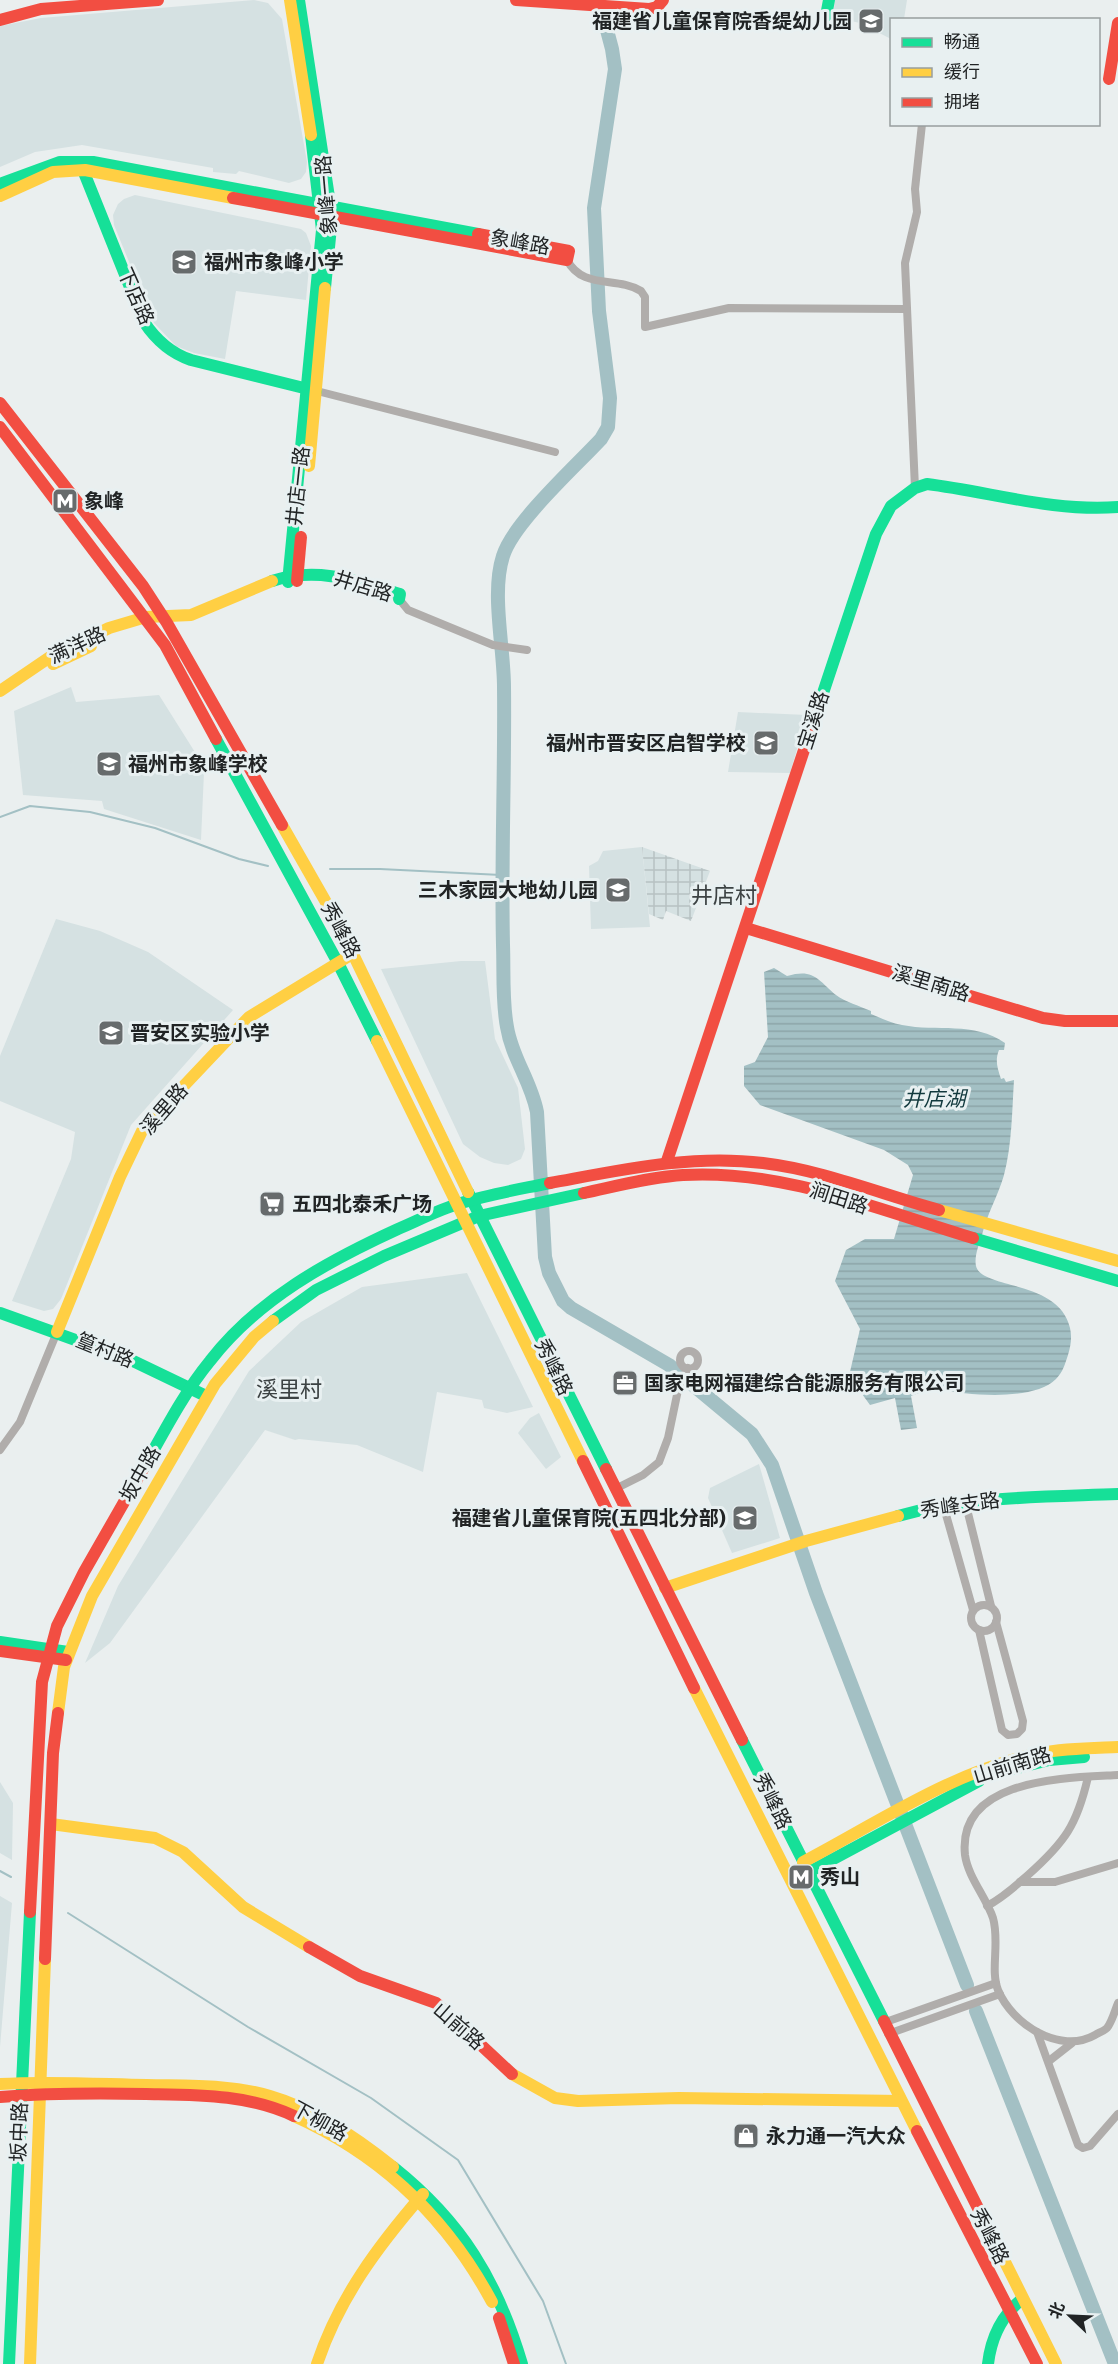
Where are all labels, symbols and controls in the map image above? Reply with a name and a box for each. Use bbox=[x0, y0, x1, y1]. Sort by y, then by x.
school or university icon: 福建省儿童保育院香缇幼儿园 bbox=[856, 6, 886, 36]
place label: 福建省儿童保育院香缇幼儿园 bbox=[592, 9, 852, 33]
legend bbox=[890, 18, 1100, 126]
text: 畅通 bbox=[944, 31, 980, 52]
text: 缓行 bbox=[944, 61, 980, 82]
text: 拥堵 bbox=[944, 91, 980, 112]
street label: 象峰一路 bbox=[311, 154, 341, 236]
street label: 象峰路 bbox=[488, 225, 552, 259]
school or university icon: 福州市象峰小学 bbox=[169, 247, 199, 277]
place label: 福州市象峰小学 bbox=[204, 250, 344, 274]
street label: 下店路 bbox=[113, 264, 159, 328]
street label: 井店一路 bbox=[282, 445, 314, 527]
metro station icon: 象峰 bbox=[50, 486, 80, 516]
place label: 象峰 bbox=[84, 489, 124, 513]
street label: 井店路 bbox=[331, 566, 395, 606]
street label: 满洋路 bbox=[45, 621, 109, 669]
street label: 宝溪路 bbox=[792, 688, 834, 752]
school or university icon: 福州市晋安区启智学校 bbox=[751, 728, 781, 758]
place label: 福州市晋安区启智学校 bbox=[546, 731, 746, 755]
school or university icon: 福州市象峰学校 bbox=[94, 749, 124, 779]
place label: 福州市象峰学校 bbox=[128, 752, 268, 776]
school or university icon: 三木家园大地幼儿园 bbox=[603, 875, 633, 905]
place label: 三木家园大地幼儿园 bbox=[418, 878, 598, 902]
district label: 井店村 bbox=[691, 883, 757, 908]
street label: 秀峰路 bbox=[316, 898, 366, 962]
street label: 溪里南路 bbox=[889, 960, 973, 1006]
school or university icon: 晋安区实验小学 bbox=[96, 1018, 126, 1048]
place label: 晋安区实验小学 bbox=[130, 1021, 270, 1045]
street label: 溪里路 bbox=[135, 1078, 193, 1140]
water label: 井店湖 bbox=[903, 1087, 968, 1111]
street label: 涧田路 bbox=[807, 1177, 871, 1219]
supermarket icon: 五四北泰禾广场 bbox=[257, 1189, 287, 1219]
place label: 五四北泰禾广场 bbox=[292, 1192, 432, 1216]
street label: 篁村路 bbox=[73, 1328, 137, 1372]
street label: 秀峰路 bbox=[530, 1335, 578, 1399]
office icon: 国家电网福建综合能源服务有限公司 bbox=[610, 1368, 640, 1398]
place label: 国家电网福建综合能源服务有限公司 bbox=[644, 1371, 964, 1395]
district label: 溪里村 bbox=[256, 1377, 322, 1402]
street label: 坂中路 bbox=[115, 1442, 165, 1506]
street label: 秀峰支路 bbox=[919, 1488, 1001, 1522]
school or university icon: 福建省儿童保育院(五四北分部) bbox=[730, 1503, 760, 1533]
place label: 福建省儿童保育院(五四北分部) bbox=[452, 1506, 726, 1530]
street label: 山前南路 bbox=[970, 1742, 1054, 1788]
street label: 秀峰路 bbox=[749, 1769, 797, 1833]
metro station icon: 秀山 bbox=[786, 1862, 816, 1892]
place label: 秀山 bbox=[820, 1865, 860, 1889]
street label: 山前路 bbox=[428, 1997, 490, 2055]
street label: 下柳路 bbox=[288, 2096, 352, 2146]
street label: 坂中路 bbox=[6, 2102, 32, 2162]
shop icon: 永力通一汽大众 bbox=[731, 2121, 761, 2151]
place label: 永力通一汽大众 bbox=[766, 2124, 906, 2148]
street label: 秀峰路 bbox=[966, 2204, 1014, 2268]
north arrow bbox=[1040, 2286, 1100, 2346]
text: 北 bbox=[1045, 2299, 1069, 2321]

